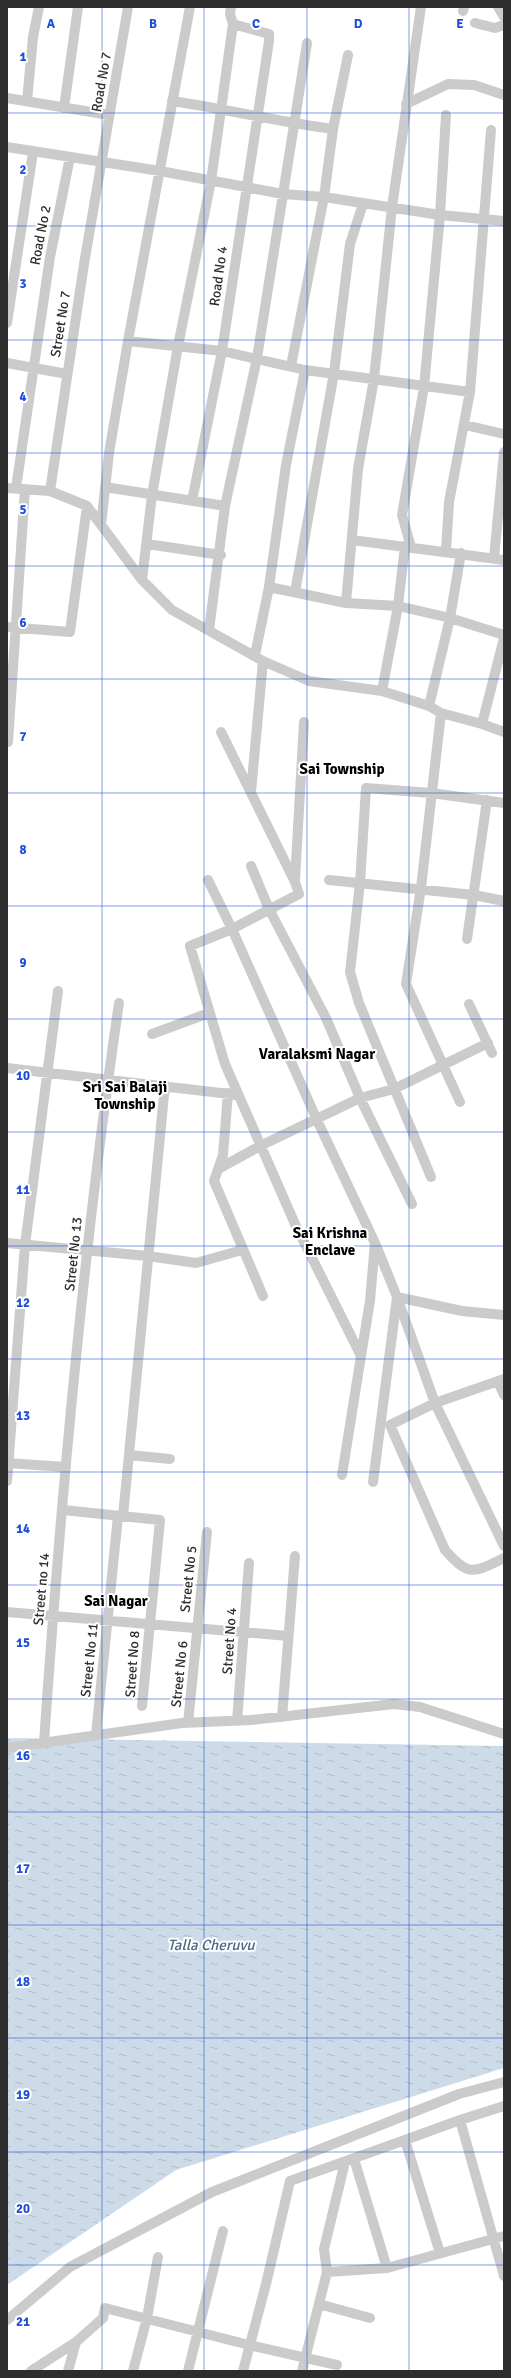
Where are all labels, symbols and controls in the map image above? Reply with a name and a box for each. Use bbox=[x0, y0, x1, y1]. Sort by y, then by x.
text: A bbox=[47, 16, 56, 32]
text: B bbox=[149, 16, 157, 32]
text: C bbox=[252, 16, 260, 32]
text: D bbox=[354, 16, 363, 32]
text: E bbox=[456, 16, 464, 32]
text: 1 bbox=[19, 49, 27, 65]
street label: Road No 7 bbox=[88, 51, 115, 113]
text: 2 bbox=[19, 162, 27, 178]
street label: Road No 2 bbox=[26, 204, 55, 266]
street label: Road No 4 bbox=[206, 245, 231, 307]
text: 3 bbox=[19, 276, 27, 292]
street label: Street No 7 bbox=[47, 290, 74, 358]
text: 4 bbox=[19, 389, 27, 405]
text: 5 bbox=[19, 502, 27, 518]
text: 6 bbox=[19, 615, 27, 631]
text: 7 bbox=[19, 729, 27, 745]
district label: Sai Township bbox=[300, 760, 384, 778]
text: 8 bbox=[19, 842, 27, 858]
text: 9 bbox=[19, 955, 27, 971]
district label: Varalaksmi Nagar bbox=[259, 1045, 375, 1063]
text: 10 bbox=[16, 1068, 30, 1084]
district label: Sri Sai Balaji Township bbox=[83, 1078, 167, 1113]
text: 11 bbox=[16, 1182, 30, 1198]
street label: Street No 13 bbox=[61, 1216, 86, 1292]
district label: Sai Krishna Enclave bbox=[293, 1224, 368, 1259]
text: 12 bbox=[16, 1295, 30, 1311]
text: 13 bbox=[16, 1408, 30, 1424]
text: 14 bbox=[16, 1521, 30, 1537]
street label: Street No 5 bbox=[177, 1545, 200, 1613]
street label: Street no 14 bbox=[30, 1552, 53, 1626]
district label: Sai Nagar bbox=[84, 1592, 148, 1610]
street label: Street No 4 bbox=[219, 1607, 240, 1675]
street label: Street No 11 bbox=[77, 1622, 102, 1698]
street label: Street No 8 bbox=[122, 1630, 143, 1698]
text: 15 bbox=[16, 1635, 30, 1651]
street label: Street No 6 bbox=[168, 1640, 191, 1708]
text: 16 bbox=[16, 1748, 30, 1764]
text: 17 bbox=[16, 1861, 30, 1877]
water label: Talla Cheruvu bbox=[168, 1936, 255, 1954]
text: 18 bbox=[16, 1974, 30, 1990]
text: 19 bbox=[16, 2087, 30, 2103]
text: 20 bbox=[16, 2201, 30, 2217]
text: 21 bbox=[16, 2314, 30, 2330]

